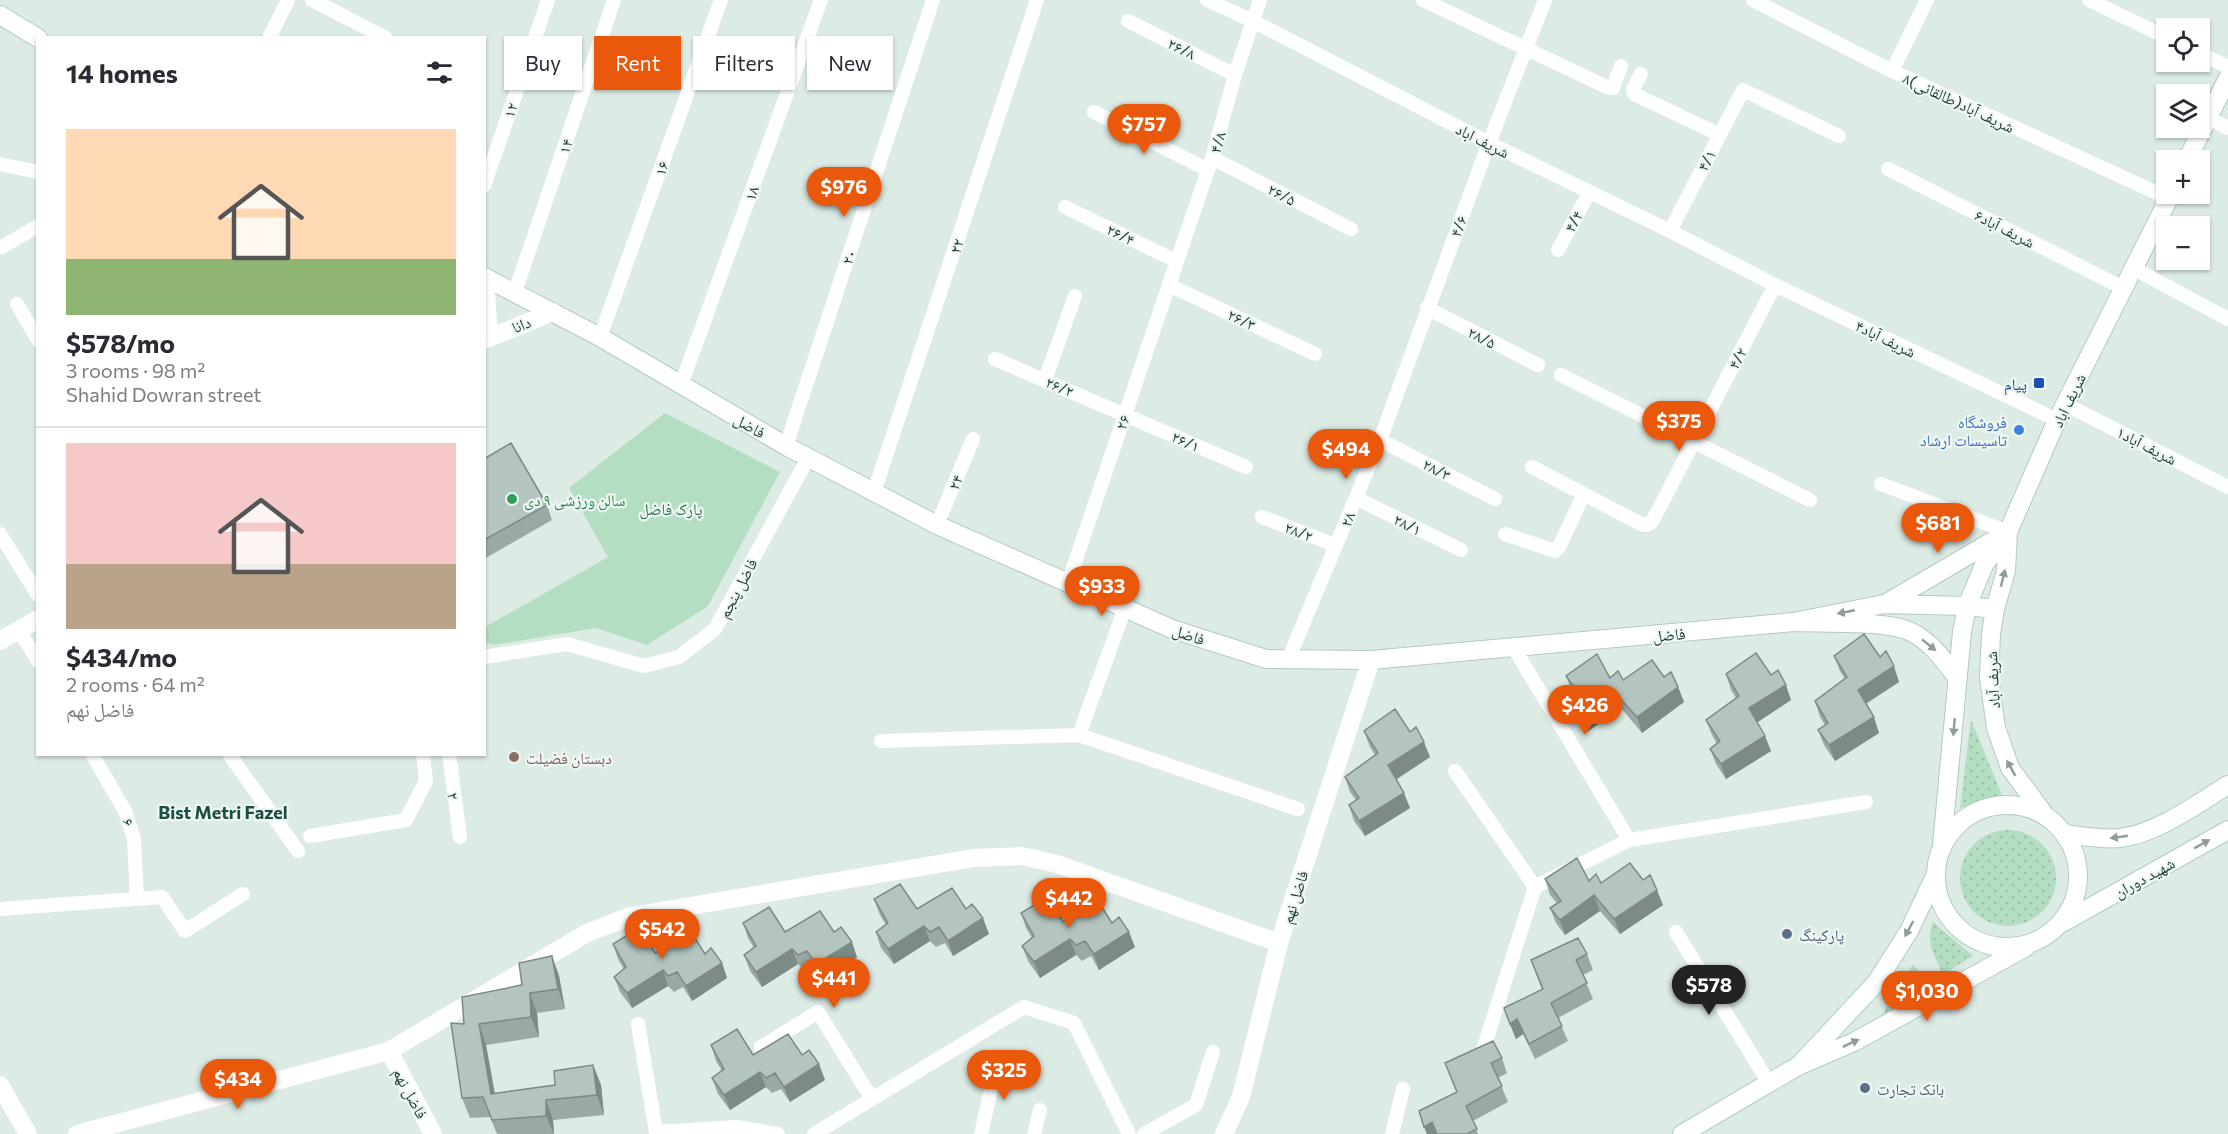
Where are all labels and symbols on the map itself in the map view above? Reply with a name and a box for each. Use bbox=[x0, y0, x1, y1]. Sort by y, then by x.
street label: ۲۶/۸ bbox=[1165, 33, 1199, 63]
street label: ۸شریف آباد(طالقانی) bbox=[1899, 68, 2018, 138]
street label: ۱۲ bbox=[499, 100, 521, 120]
pin: $757 bbox=[1108, 104, 1180, 155]
street label: شریف اباد bbox=[1453, 118, 1513, 162]
street label: ۴/۸ bbox=[1205, 129, 1229, 155]
street label: ۱۴ bbox=[554, 136, 576, 156]
street label: ۴/۱ bbox=[1693, 146, 1719, 174]
street label: ۱۶ bbox=[650, 158, 672, 178]
pin: $976 bbox=[808, 167, 880, 218]
street label: ۲۶/۵ bbox=[1265, 179, 1299, 209]
street label: ۱۸ bbox=[740, 183, 762, 203]
street label: شریف آباد۶ bbox=[1971, 205, 2038, 252]
street label: ۴/۴ bbox=[1560, 207, 1586, 235]
street label: ۴/۶ bbox=[1445, 213, 1471, 239]
street label: ۲۶/۴ bbox=[1104, 219, 1138, 249]
street label: ۲۲ bbox=[945, 236, 967, 256]
street label: ۲۰ bbox=[837, 247, 859, 267]
street label: ۲۶/۳ bbox=[1225, 304, 1259, 334]
street label: دانا bbox=[509, 312, 533, 336]
street label: ۴شریف آباد bbox=[1852, 315, 1919, 362]
street label: ۲۸/۵ bbox=[1465, 322, 1499, 352]
street label: ۴/۲ bbox=[1724, 344, 1750, 372]
street label: شریف اباد bbox=[2047, 370, 2090, 430]
street label: ۲۶/۲ bbox=[1043, 372, 1077, 400]
place label: پیام bbox=[2004, 374, 2027, 395]
marker: پیام bbox=[2032, 376, 2046, 390]
pin: $375 bbox=[1643, 401, 1715, 452]
street label: فاضل bbox=[730, 409, 769, 443]
street label: ۲۶ bbox=[1111, 412, 1133, 432]
place label: فروشگاه تاسیسات ارشاد bbox=[1920, 412, 2007, 450]
street label: شریف آباد۱ bbox=[2113, 422, 2180, 469]
marker: فروشگاه تاسیسات ارشاد bbox=[2012, 423, 2026, 437]
street label: ۲۶/۱ bbox=[1169, 426, 1203, 456]
pin: $494 bbox=[1310, 429, 1382, 480]
street label: ۲۸/۳ bbox=[1420, 454, 1454, 484]
street label: ۲۴ bbox=[943, 472, 967, 492]
place label: سالن ورزشی ۹ دی bbox=[524, 490, 626, 511]
marker: سالن ورزشی ۹ دی bbox=[505, 492, 519, 506]
park label: پارک فاضل bbox=[639, 499, 703, 520]
pin: $681 bbox=[1902, 503, 1974, 554]
street label: ۲۸ bbox=[1335, 509, 1359, 529]
street label: ۲۸/۱ bbox=[1391, 509, 1425, 539]
street label: ۲۸/۲ bbox=[1282, 517, 1316, 545]
street label: فاضل پنجم bbox=[713, 555, 762, 622]
pin: $933 bbox=[1066, 566, 1138, 617]
one-way arrow bbox=[1999, 569, 2009, 587]
one-way arrow bbox=[1837, 607, 1855, 617]
street label: فاضل bbox=[1170, 620, 1208, 650]
street label: فاضل bbox=[1652, 623, 1686, 647]
one-way arrow bbox=[1921, 639, 1937, 652]
street label: شریف آباد bbox=[1981, 651, 2004, 709]
pin: $426 bbox=[1549, 685, 1621, 736]
one-way arrow bbox=[1949, 717, 1959, 736]
place label: دبستان فضیلت bbox=[526, 748, 612, 769]
marker: دبستان فضیلت bbox=[507, 750, 521, 764]
one-way arrow bbox=[2006, 759, 2016, 776]
street label: ۲ bbox=[444, 791, 464, 801]
district label: Bist Metri Fazel bbox=[158, 801, 288, 823]
street label: ۶ bbox=[119, 816, 139, 828]
one-way arrow bbox=[2110, 833, 2129, 842]
one-way arrow bbox=[2194, 839, 2211, 849]
street label: شهید دوران bbox=[2110, 853, 2179, 903]
street label: فاضل نهم bbox=[1276, 868, 1313, 927]
pin: $442 bbox=[1033, 878, 1105, 929]
pin: $542 bbox=[626, 909, 698, 960]
one-way arrow bbox=[1904, 920, 1914, 937]
place label: پارکینگ bbox=[1799, 925, 1844, 945]
marker: پارکینگ bbox=[1780, 927, 1794, 941]
pin: $441 bbox=[798, 958, 870, 1009]
pin: $578 bbox=[1673, 965, 1745, 1016]
pin: $1,030 bbox=[1878, 971, 1976, 1022]
one-way arrow bbox=[1843, 1038, 1860, 1047]
pin: $325 bbox=[968, 1050, 1040, 1101]
pin: $434 bbox=[202, 1059, 274, 1110]
street label: فاضل نهم bbox=[388, 1064, 432, 1123]
place label: بانک تجارت bbox=[1877, 1079, 1944, 1099]
marker: بانک تجارت bbox=[1858, 1081, 1872, 1095]

